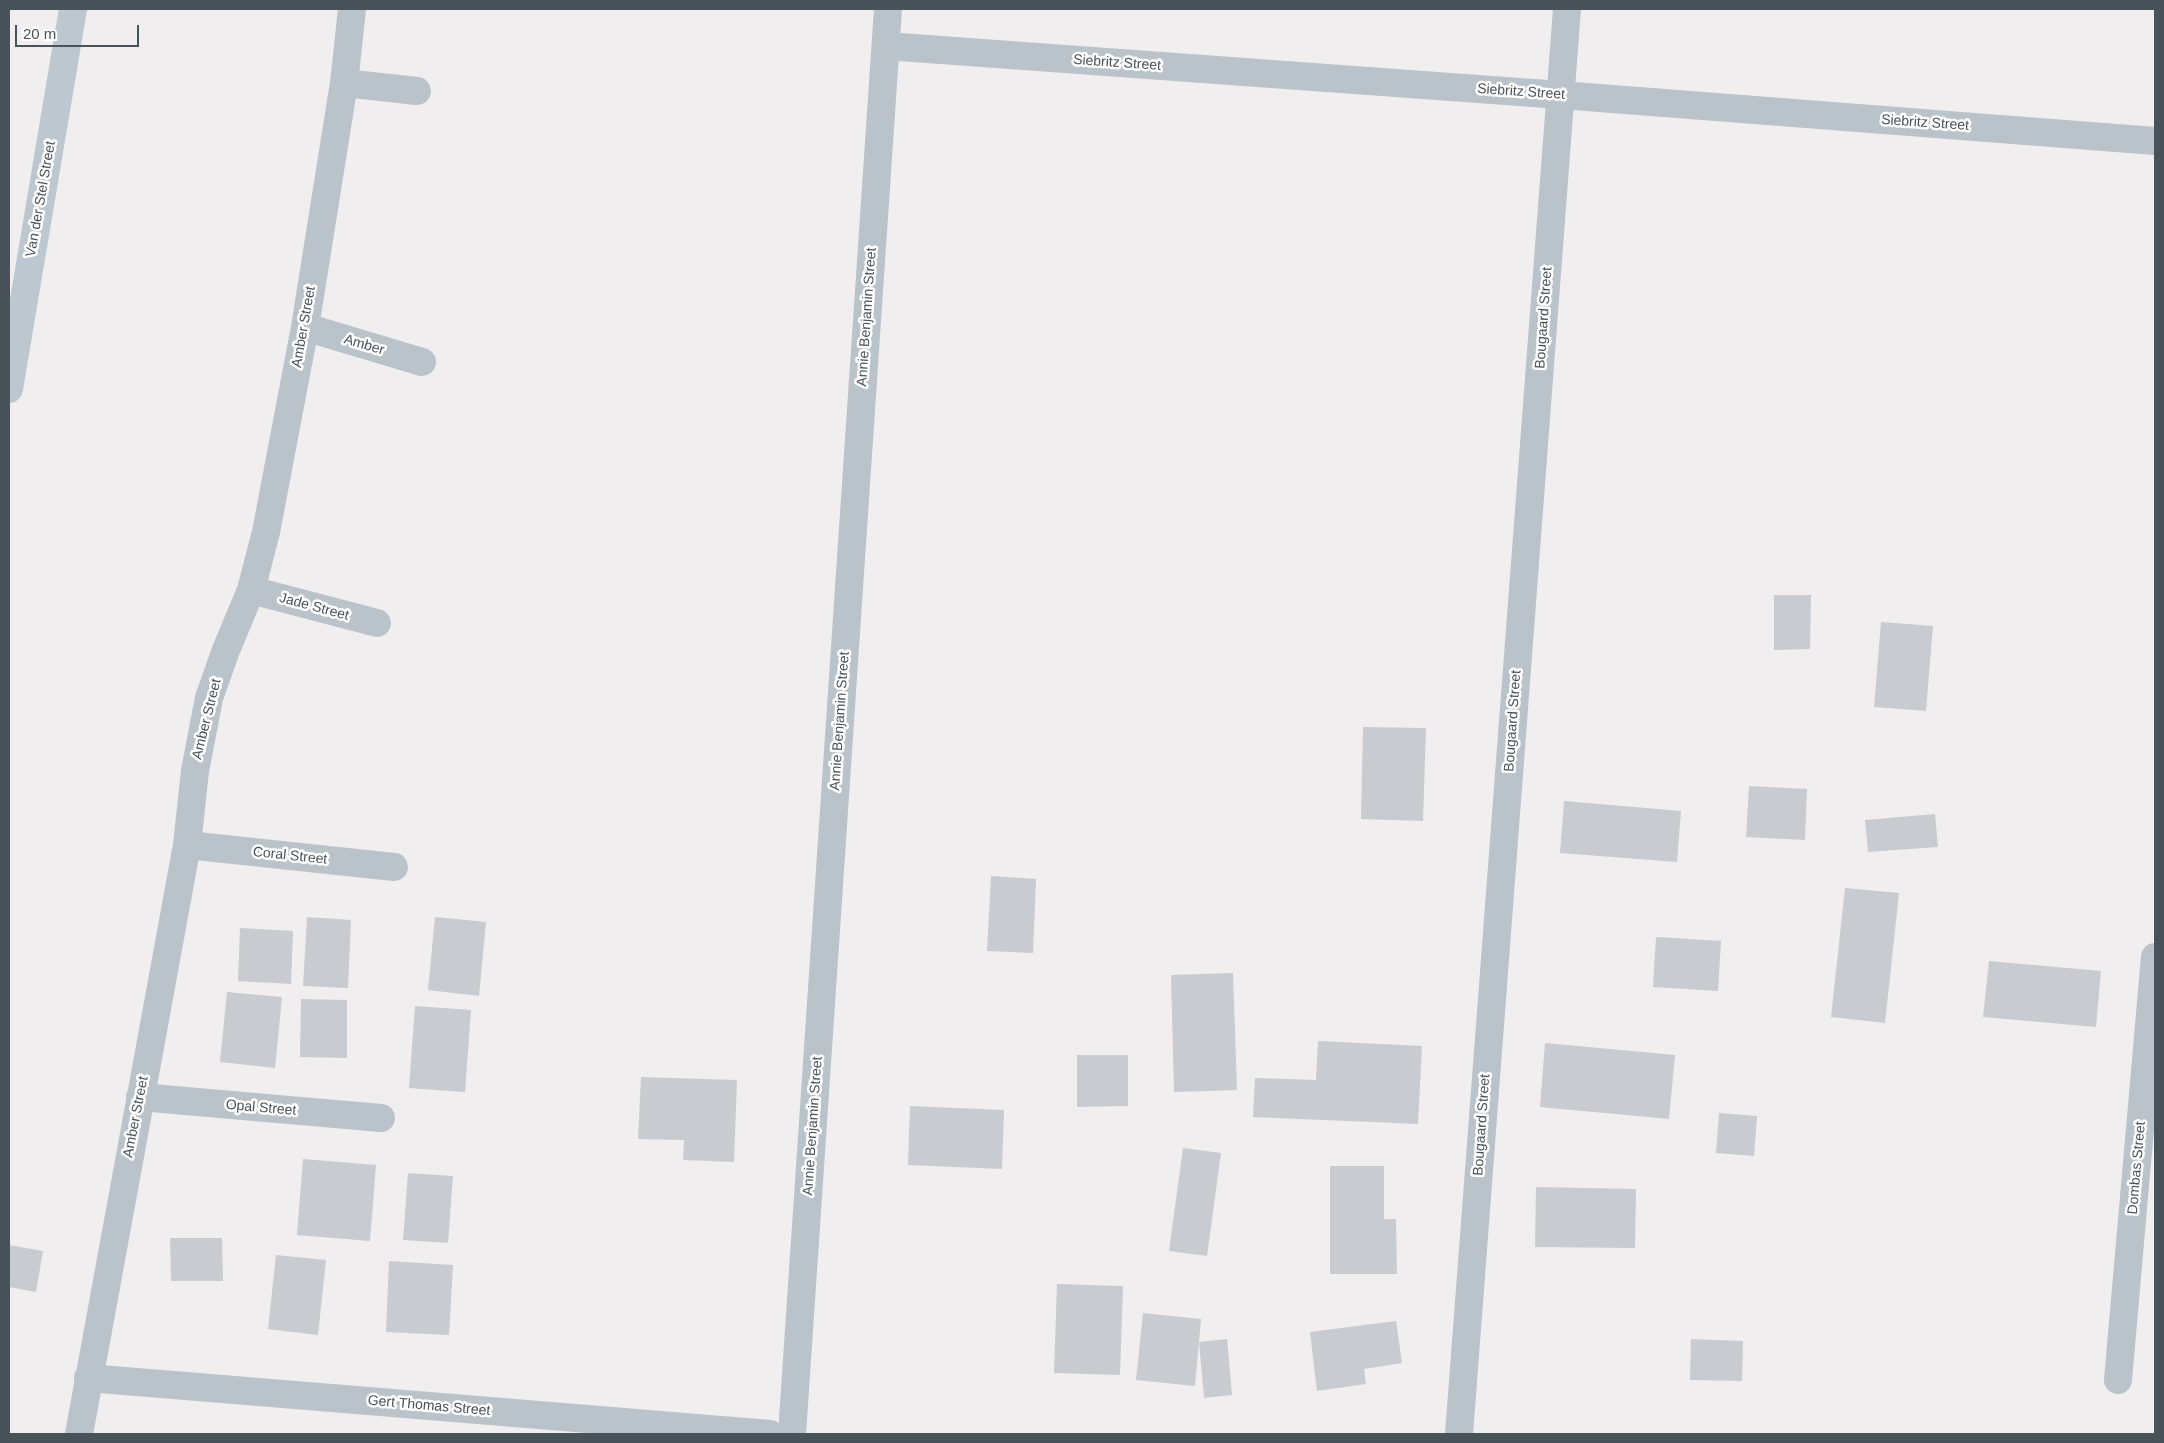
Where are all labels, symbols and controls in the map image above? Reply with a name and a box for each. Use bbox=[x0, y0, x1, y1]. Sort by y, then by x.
scale bar bbox=[18, 15, 141, 47]
text: 20 m bbox=[23, 25, 56, 42]
street label: Siebritz Street bbox=[1073, 52, 1161, 74]
street label: Siebritz Street bbox=[1477, 81, 1565, 103]
street label: Siebritz Street bbox=[1881, 112, 1969, 134]
street label: Van der Stel Street bbox=[23, 140, 59, 258]
street label: Annie Benjamin Street bbox=[854, 247, 880, 387]
street label: Bougaard Street bbox=[1532, 267, 1556, 369]
street label: Amber Street bbox=[289, 285, 319, 369]
street label: Amber bbox=[342, 331, 386, 359]
street label: Jade Street bbox=[277, 590, 351, 624]
street label: Annie Benjamin Street bbox=[827, 651, 853, 791]
street label: Bougaard Street bbox=[1501, 670, 1525, 772]
street label: Amber Street bbox=[189, 677, 225, 761]
street label: Coral Street bbox=[252, 844, 328, 868]
street label: Annie Benjamin Street bbox=[800, 1056, 826, 1196]
street label: Bougaard Street bbox=[1470, 1074, 1494, 1176]
street label: Amber Street bbox=[120, 1075, 152, 1159]
street label: Opal Street bbox=[225, 1097, 297, 1119]
street label: Dombas Street bbox=[2125, 1121, 2149, 1215]
street label: Gert Thomas Street bbox=[367, 1392, 491, 1420]

